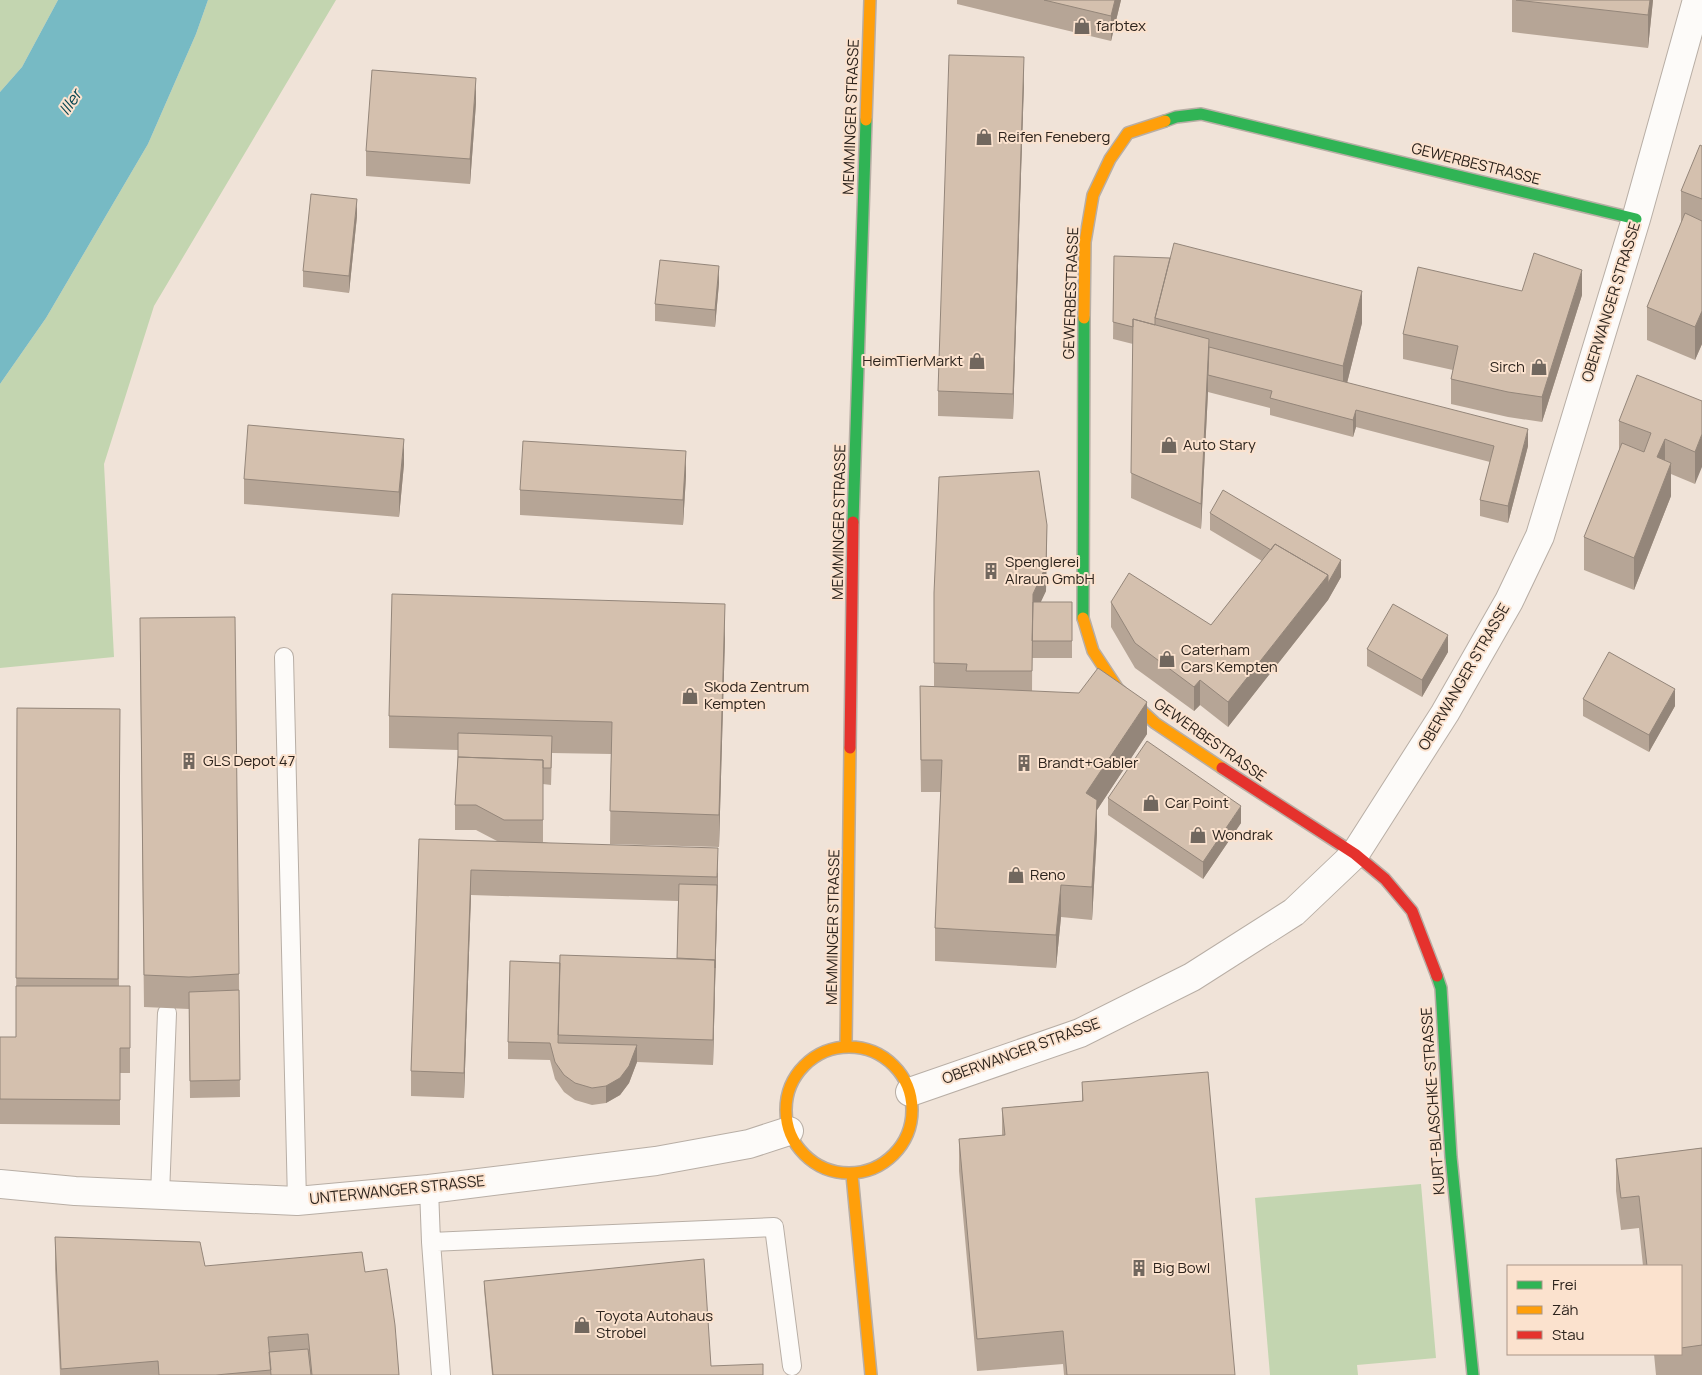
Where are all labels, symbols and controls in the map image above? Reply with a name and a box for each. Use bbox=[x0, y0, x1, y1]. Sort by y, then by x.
place label: farbtex bbox=[1096, 15, 1146, 36]
shop icon: farbtex bbox=[1072, 16, 1092, 36]
street label: MEMMINGER STRASSE bbox=[837, 39, 864, 195]
water label: Iller bbox=[54, 83, 88, 119]
place label: Reifen Feneberg bbox=[998, 126, 1110, 147]
shop icon: Reifen Feneberg bbox=[974, 127, 994, 147]
street label: GEWERBESTRASSE bbox=[1409, 137, 1543, 190]
street label: OBERWANGER STRASSE bbox=[1576, 219, 1645, 385]
street label: GEWERBESTRASSE bbox=[1058, 226, 1083, 360]
place label: HeimTierMarkt bbox=[862, 350, 963, 371]
shop icon: HeimTierMarkt bbox=[967, 351, 987, 371]
place label: Sirch bbox=[1490, 356, 1525, 377]
shop icon: Sirch bbox=[1529, 357, 1549, 377]
place label: Auto Stary bbox=[1183, 434, 1256, 455]
shop icon: Auto Stary bbox=[1159, 435, 1179, 455]
street label: MEMMINGER STRASSE bbox=[827, 444, 850, 600]
place label: Spenglerei Alraun GmbH bbox=[1005, 551, 1095, 589]
building icon: Spenglerei Alraun GmbH bbox=[981, 561, 1001, 581]
street label: OBERWANGER STRASSE bbox=[1413, 599, 1514, 754]
place label: Caterham Cars Kempten bbox=[1181, 639, 1278, 677]
shop icon: Caterham Cars Kempten bbox=[1157, 649, 1177, 669]
place label: Skoda Zentrum Kempten bbox=[704, 676, 809, 714]
shop icon: Skoda Zentrum Kempten bbox=[680, 686, 700, 706]
street label: GEWERBESTRASSE bbox=[1150, 693, 1271, 786]
place label: GLS Depot 47 bbox=[203, 750, 295, 771]
building icon: GLS Depot 47 bbox=[179, 751, 199, 771]
place label: Brandt+Gabler bbox=[1038, 752, 1139, 773]
building icon: Brandt+Gabler bbox=[1014, 753, 1034, 773]
place label: Car Point bbox=[1165, 792, 1229, 813]
shop icon: Car Point bbox=[1141, 793, 1161, 813]
place label: Wondrak bbox=[1212, 824, 1273, 845]
shop icon: Wondrak bbox=[1188, 825, 1208, 845]
street label: MEMMINGER STRASSE bbox=[821, 849, 844, 1005]
place label: Reno bbox=[1030, 864, 1066, 885]
shop icon: Reno bbox=[1006, 865, 1026, 885]
street label: KURT-BLASCHKE-STRASSE bbox=[1415, 1006, 1450, 1196]
street label: OBERWANGER STRASSE bbox=[939, 1012, 1103, 1089]
street label: UNTERWANGER STRASSE bbox=[308, 1170, 486, 1209]
place label: Big Bowl bbox=[1153, 1257, 1210, 1278]
building icon: Big Bowl bbox=[1129, 1258, 1149, 1278]
legend bbox=[1507, 1265, 1682, 1355]
text: Frei bbox=[1552, 1274, 1577, 1295]
text: Zäh bbox=[1552, 1299, 1579, 1320]
place label: Toyota Autohaus Strobel bbox=[596, 1305, 713, 1343]
shop icon: Toyota Autohaus Strobel bbox=[572, 1315, 592, 1335]
text: Stau bbox=[1552, 1324, 1585, 1345]

